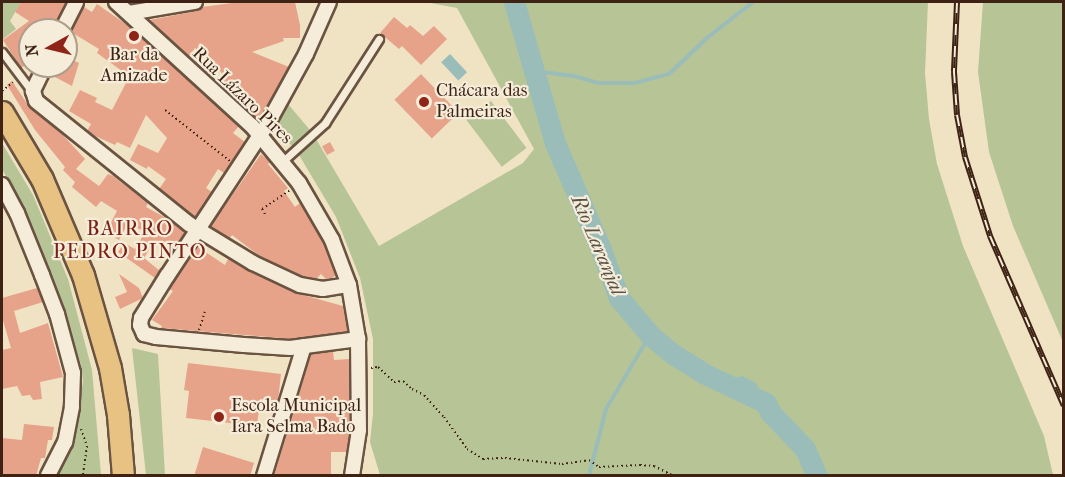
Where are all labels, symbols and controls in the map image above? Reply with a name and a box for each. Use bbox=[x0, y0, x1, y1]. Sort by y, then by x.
north arrow bbox=[18, 18, 78, 78]
marker: Bar da Amizade bbox=[127, 29, 141, 43]
text: N bbox=[21, 43, 42, 58]
street label: Rua Lázaro Pires bbox=[188, 43, 296, 149]
place label: Bar da Amizade bbox=[101, 45, 167, 88]
place label: Chácara das Palmeiras bbox=[436, 81, 527, 124]
marker: Chácara das Palmeiras bbox=[417, 95, 431, 109]
water label: Rio Laranjal bbox=[566, 191, 630, 299]
district label: BAIRRO PEDRO PINTO bbox=[53, 217, 207, 264]
place label: Escola Municipal Iara Selma Bado bbox=[231, 396, 361, 438]
marker: Escola Municipal Iara Selma Bado bbox=[212, 410, 226, 424]

